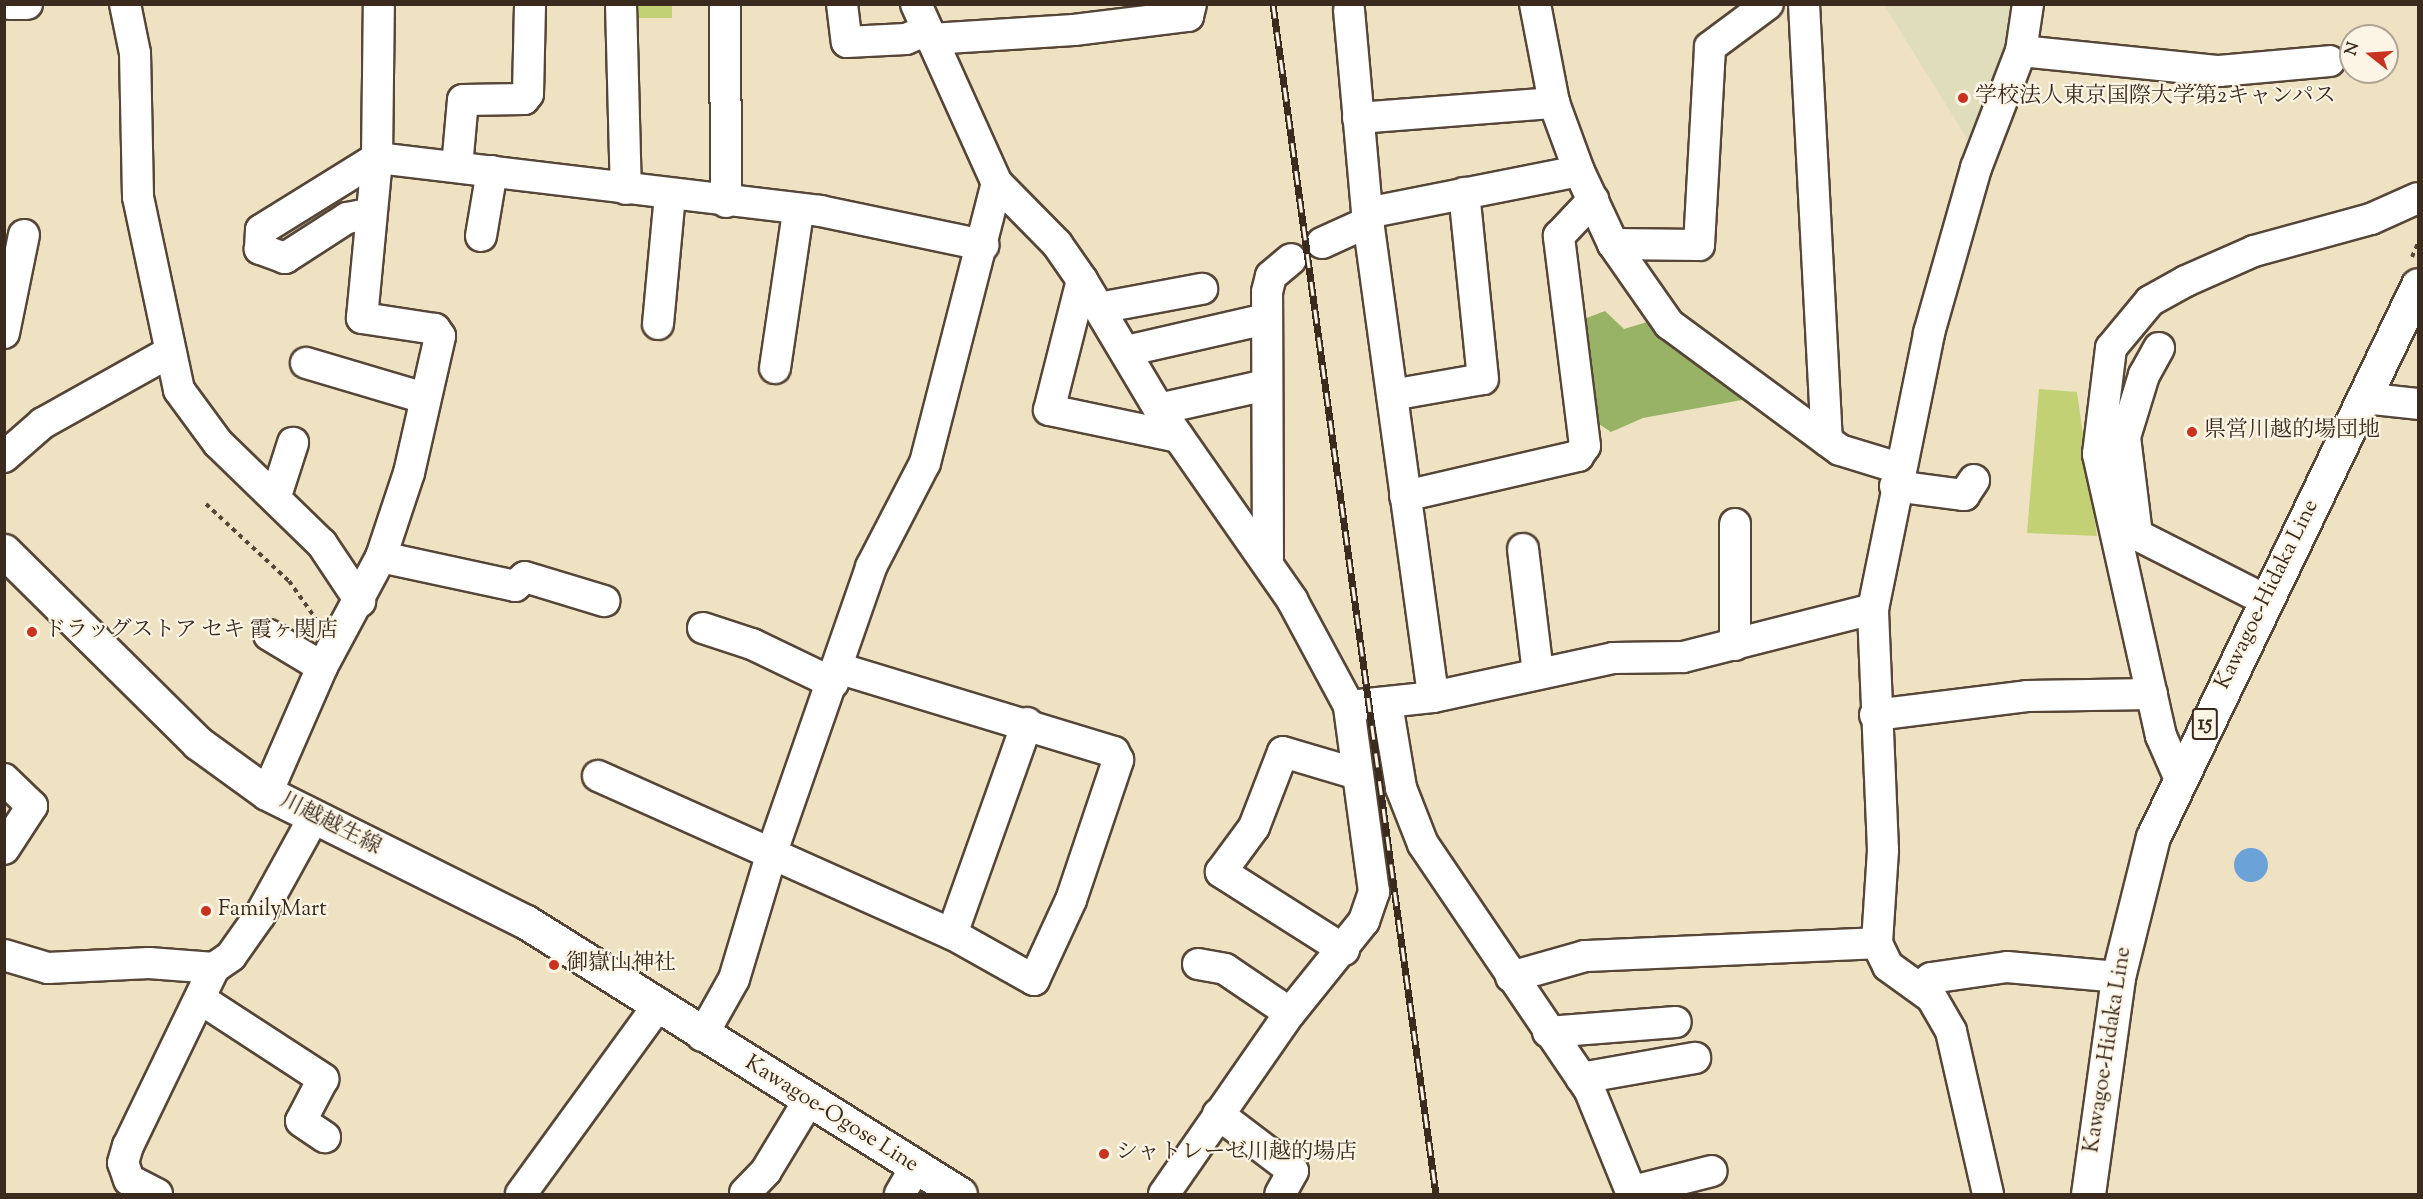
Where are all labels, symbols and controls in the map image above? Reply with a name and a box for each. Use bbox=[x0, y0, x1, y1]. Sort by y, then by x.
north arrow bbox=[2339, 24, 2399, 84]
text: N bbox=[2340, 40, 2366, 59]
place label: 学校法人東京国際大学第2キャンパス bbox=[1975, 85, 2337, 111]
marker: 学校法人東京国際大学第2キャンパス bbox=[1956, 91, 1970, 105]
place label: 県営川越的場団地 bbox=[2204, 419, 2380, 445]
marker: 県営川越的場団地 bbox=[2185, 425, 2199, 439]
street label: Kawagoe-Hidaka Line bbox=[2211, 496, 2325, 694]
place label: ドラッグストア セキ 霞ヶ関店 bbox=[44, 619, 339, 645]
marker: ドラッグストア セキ 霞ヶ関店 bbox=[25, 625, 39, 639]
road number: 15 bbox=[2192, 706, 2218, 742]
street label: 川越越生線 bbox=[275, 788, 385, 862]
place label: FamilyMart bbox=[218, 898, 327, 924]
marker: FamilyMart bbox=[199, 904, 213, 918]
street label: Kawagoe-Hidaka Line bbox=[2080, 945, 2138, 1155]
place label: 御嶽山神社 bbox=[566, 952, 676, 978]
marker: 御嶽山神社 bbox=[547, 958, 561, 972]
street label: Kawagoe-Ogose Line bbox=[739, 1051, 923, 1179]
place label: シャトレーゼ川越的場店 bbox=[1116, 1141, 1358, 1167]
marker: シャトレーゼ川越的場店 bbox=[1097, 1147, 1111, 1161]

